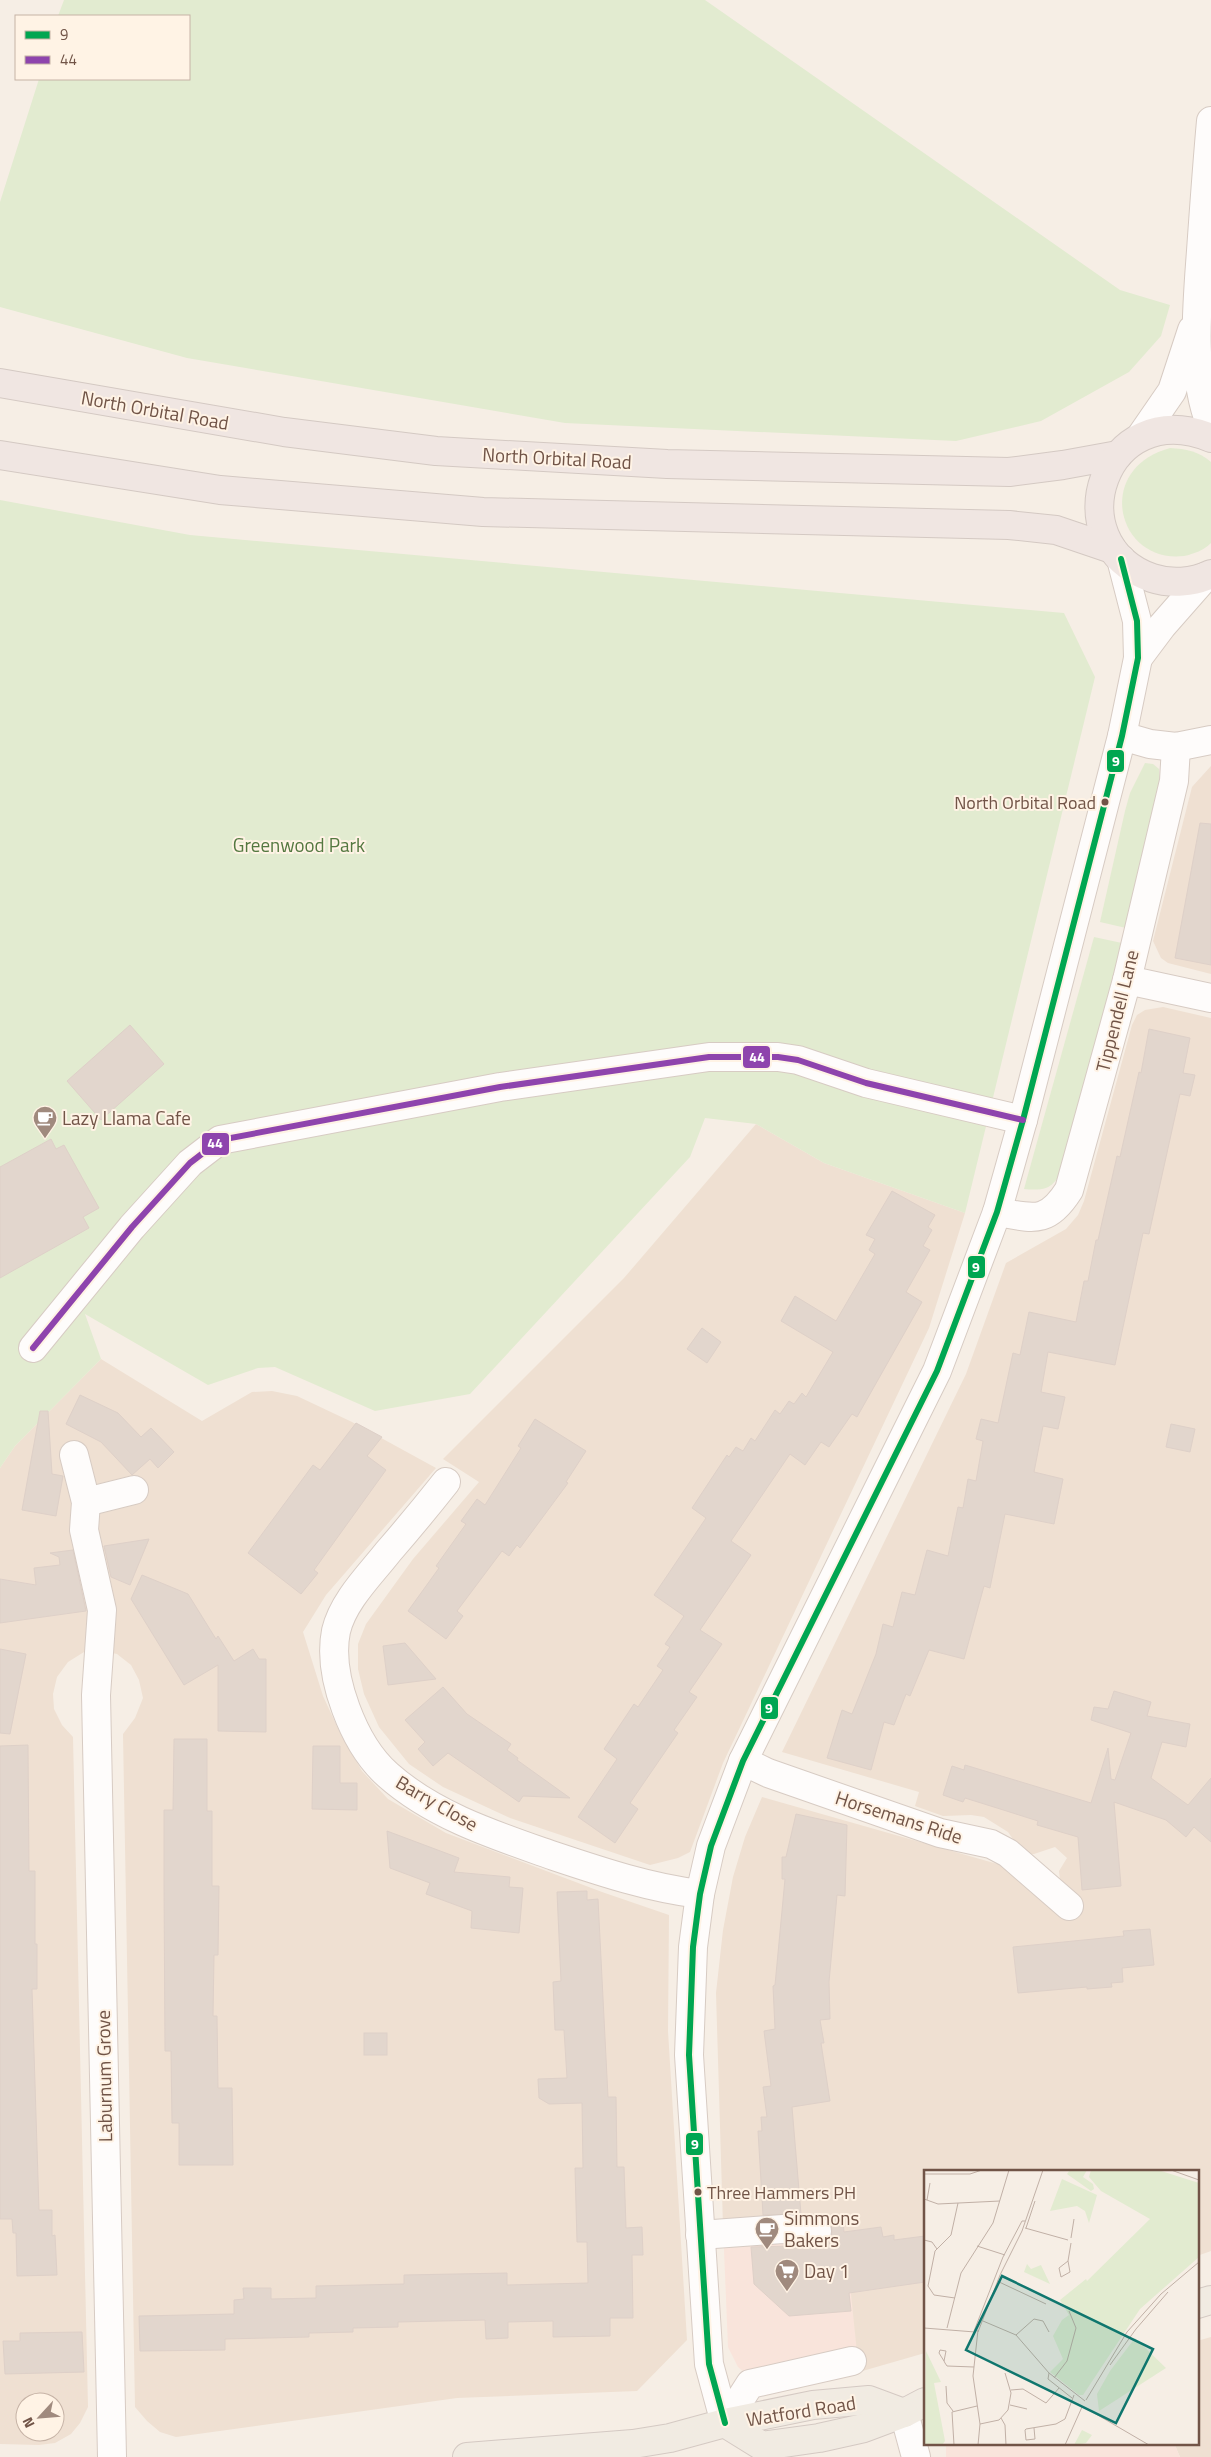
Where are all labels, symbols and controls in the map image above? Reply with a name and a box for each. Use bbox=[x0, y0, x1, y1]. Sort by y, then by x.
legend bbox=[15, 15, 190, 80]
text: 9 bbox=[60, 23, 68, 46]
text: 44 bbox=[60, 48, 77, 71]
street label: North Orbital Road bbox=[79, 382, 231, 437]
street label: North Orbital Road bbox=[482, 439, 632, 476]
line badge: 9 bbox=[1106, 749, 1125, 773]
text: 9 bbox=[1112, 750, 1120, 771]
place label: North Orbital Road bbox=[954, 789, 1096, 816]
marker: North Orbital Road bbox=[1100, 797, 1110, 807]
park label: Greenwood Park bbox=[233, 830, 365, 859]
street label: Tippendell Lane bbox=[1087, 947, 1146, 1075]
line badge: 44 bbox=[742, 1045, 771, 1069]
text: 44 bbox=[749, 1046, 765, 1067]
place label: Lazy Llama Cafe bbox=[62, 1103, 191, 1132]
cafe icon: Lazy Llama Cafe bbox=[32, 1105, 58, 1139]
line badge: 44 bbox=[201, 1132, 230, 1156]
text: 44 bbox=[207, 1132, 223, 1153]
line badge: 9 bbox=[967, 1255, 986, 1279]
text: 9 bbox=[972, 1256, 980, 1277]
line badge: 9 bbox=[760, 1696, 779, 1720]
text: 9 bbox=[765, 1697, 773, 1718]
street label: Barry Close bbox=[391, 1767, 484, 1838]
street label: Horsemans Ride bbox=[832, 1782, 966, 1851]
street label: Laburnum Grove bbox=[88, 2010, 119, 2142]
line badge: 9 bbox=[685, 2132, 704, 2156]
text: 9 bbox=[691, 2133, 699, 2154]
inset map bbox=[924, 2170, 1198, 2444]
place label: Three Hammers PH bbox=[707, 2179, 856, 2206]
marker: Three Hammers PH bbox=[693, 2187, 703, 2197]
place label: Simmons Bakers bbox=[784, 2203, 859, 2254]
cafe icon: Simmons Bakers bbox=[754, 2216, 780, 2250]
place label: Day 1 bbox=[804, 2256, 850, 2285]
supermarket icon: Day 1 bbox=[774, 2258, 800, 2292]
street label: Watford Road bbox=[744, 2388, 858, 2433]
north arrow bbox=[15, 2392, 65, 2442]
text: N bbox=[16, 2414, 39, 2432]

